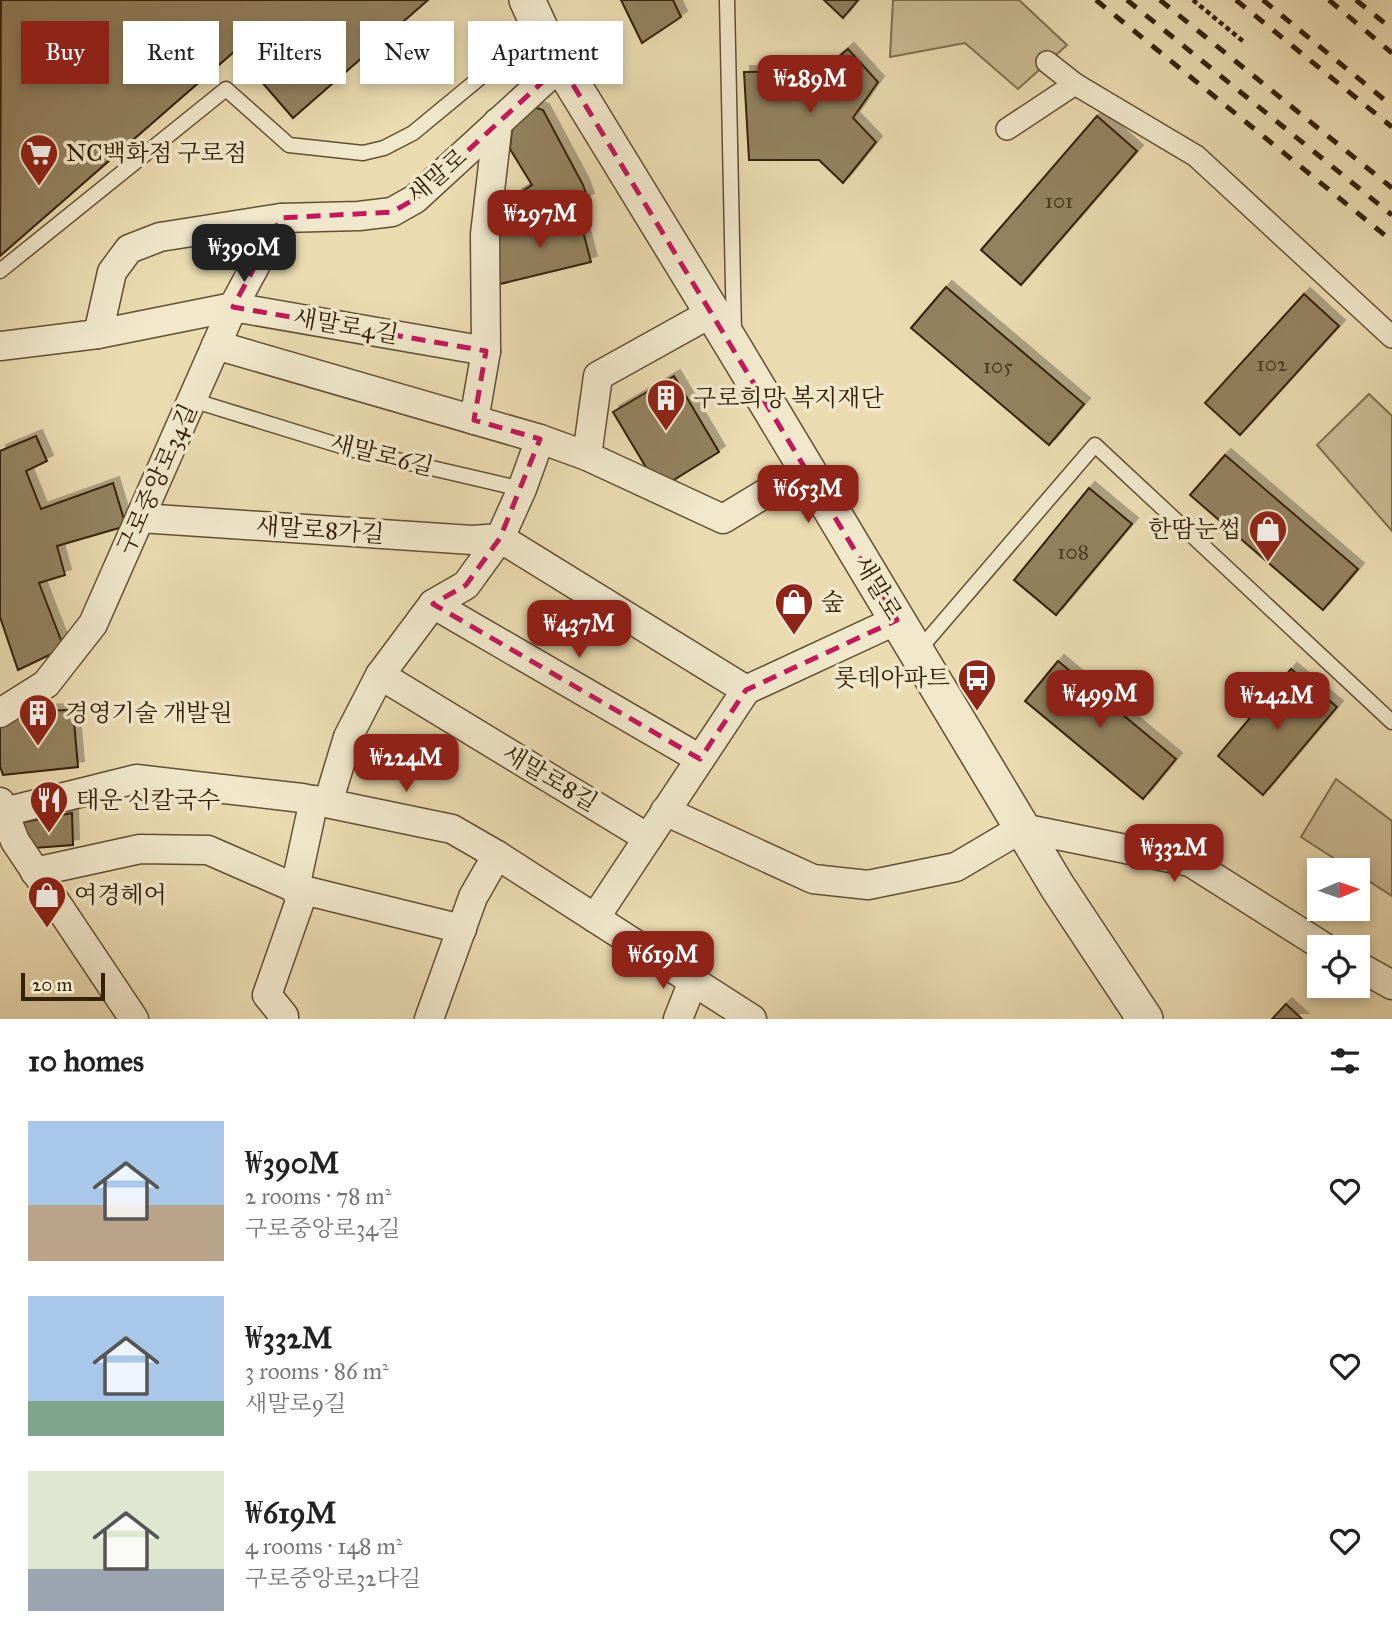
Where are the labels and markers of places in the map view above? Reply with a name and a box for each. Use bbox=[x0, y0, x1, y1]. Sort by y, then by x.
pin: ₩289M bbox=[761, 55, 859, 115]
supermarket icon: NC백화점 구로점 bbox=[18, 132, 60, 187]
place label: NC백화점 구로점 bbox=[66, 138, 247, 168]
pin: ₩297M bbox=[491, 190, 589, 250]
pin: ₩390M bbox=[195, 224, 293, 284]
building icon: 구로희망 복지재단 bbox=[645, 377, 687, 432]
place label: 구로희망 복지재단 bbox=[693, 383, 884, 413]
pin: ₩653M bbox=[759, 466, 857, 525]
shop icon: 한땀눈썹 bbox=[1247, 508, 1289, 563]
place label: 한땀눈썹 bbox=[1148, 514, 1241, 544]
shop icon: 숲 bbox=[773, 581, 815, 636]
place label: 숲 bbox=[821, 587, 844, 617]
pin: ₩437M bbox=[530, 600, 628, 660]
bus stop icon: 롯데아파트 bbox=[956, 657, 998, 712]
place label: 롯데아파트 bbox=[834, 663, 950, 693]
pin: ₩499M bbox=[1051, 670, 1149, 730]
pin: ₩242M bbox=[1228, 672, 1326, 732]
building icon: 경영기술 개발원 bbox=[17, 692, 59, 747]
place label: 경영기술 개발원 bbox=[65, 698, 232, 728]
pin: ₩224M bbox=[357, 734, 455, 794]
restaurant icon: 태운 신칼국수 bbox=[28, 779, 70, 834]
place label: 태운 신칼국수 bbox=[76, 785, 220, 815]
pin: ₩332M bbox=[1125, 824, 1223, 884]
shop icon: 여경헤어 bbox=[26, 874, 68, 929]
place label: 여경헤어 bbox=[74, 880, 167, 910]
pin: ₩619M bbox=[614, 932, 712, 991]

